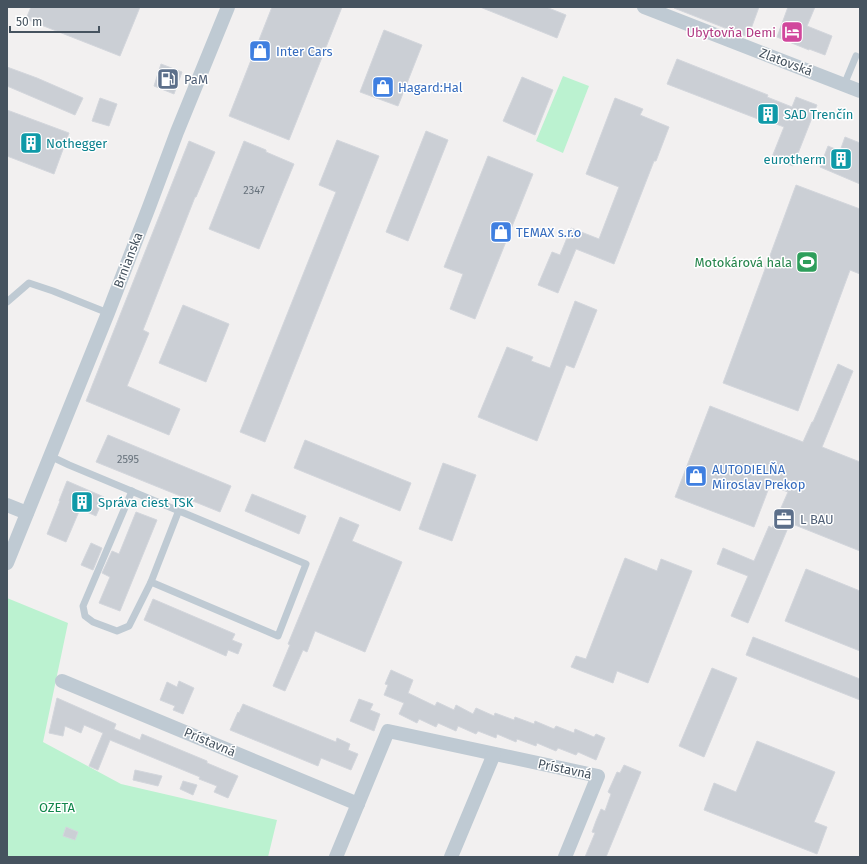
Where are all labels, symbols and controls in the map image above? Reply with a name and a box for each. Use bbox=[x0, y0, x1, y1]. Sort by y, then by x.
scale bar bbox=[10, 8, 99, 34]
text: 50 m bbox=[16, 15, 42, 29]
hotel icon: Ubytovňa Demi bbox=[779, 19, 805, 45]
place label: Ubytovňa Demi bbox=[686, 25, 776, 40]
shop icon: Inter Cars bbox=[247, 38, 273, 64]
place label: Inter Cars bbox=[276, 44, 333, 59]
street label: Zlatovská bbox=[757, 45, 815, 79]
fuel station icon: PaM bbox=[155, 66, 181, 92]
place label: PaM bbox=[184, 72, 208, 87]
shop icon: Hagard:Hal bbox=[370, 74, 396, 100]
place label: Hagard:Hal bbox=[398, 80, 463, 95]
building icon: SAD Trenčín bbox=[755, 101, 781, 127]
place label: SAD Trenčín bbox=[784, 107, 853, 122]
building icon: Nothegger bbox=[18, 130, 44, 156]
place label: Nothegger bbox=[46, 136, 107, 151]
building icon: eurotherm bbox=[828, 146, 854, 172]
place label: eurotherm bbox=[764, 152, 826, 167]
house number: 2347 bbox=[243, 184, 265, 197]
shop icon: TEMAX s.r.o bbox=[488, 219, 514, 245]
place label: TEMAX s.r.o bbox=[516, 225, 581, 240]
street label: Brnianska bbox=[111, 230, 145, 290]
sports icon: Motokárová hala bbox=[794, 249, 820, 275]
place label: Motokárová hala bbox=[694, 255, 792, 270]
house number: 2595 bbox=[117, 453, 140, 466]
place label: AUTODIELŇA Miroslav Prekop bbox=[712, 461, 805, 492]
shop icon: AUTODIELŇA Miroslav Prekop bbox=[683, 463, 709, 489]
building icon: Správa ciest TSK bbox=[69, 489, 95, 515]
place label: Správa ciest TSK bbox=[98, 495, 194, 510]
office icon: L BAU bbox=[771, 506, 797, 532]
place label: L BAU bbox=[800, 512, 834, 527]
street label: Prístavná bbox=[182, 724, 238, 760]
street label: Prístavná bbox=[537, 756, 593, 782]
park label: OZETA bbox=[39, 800, 76, 815]

